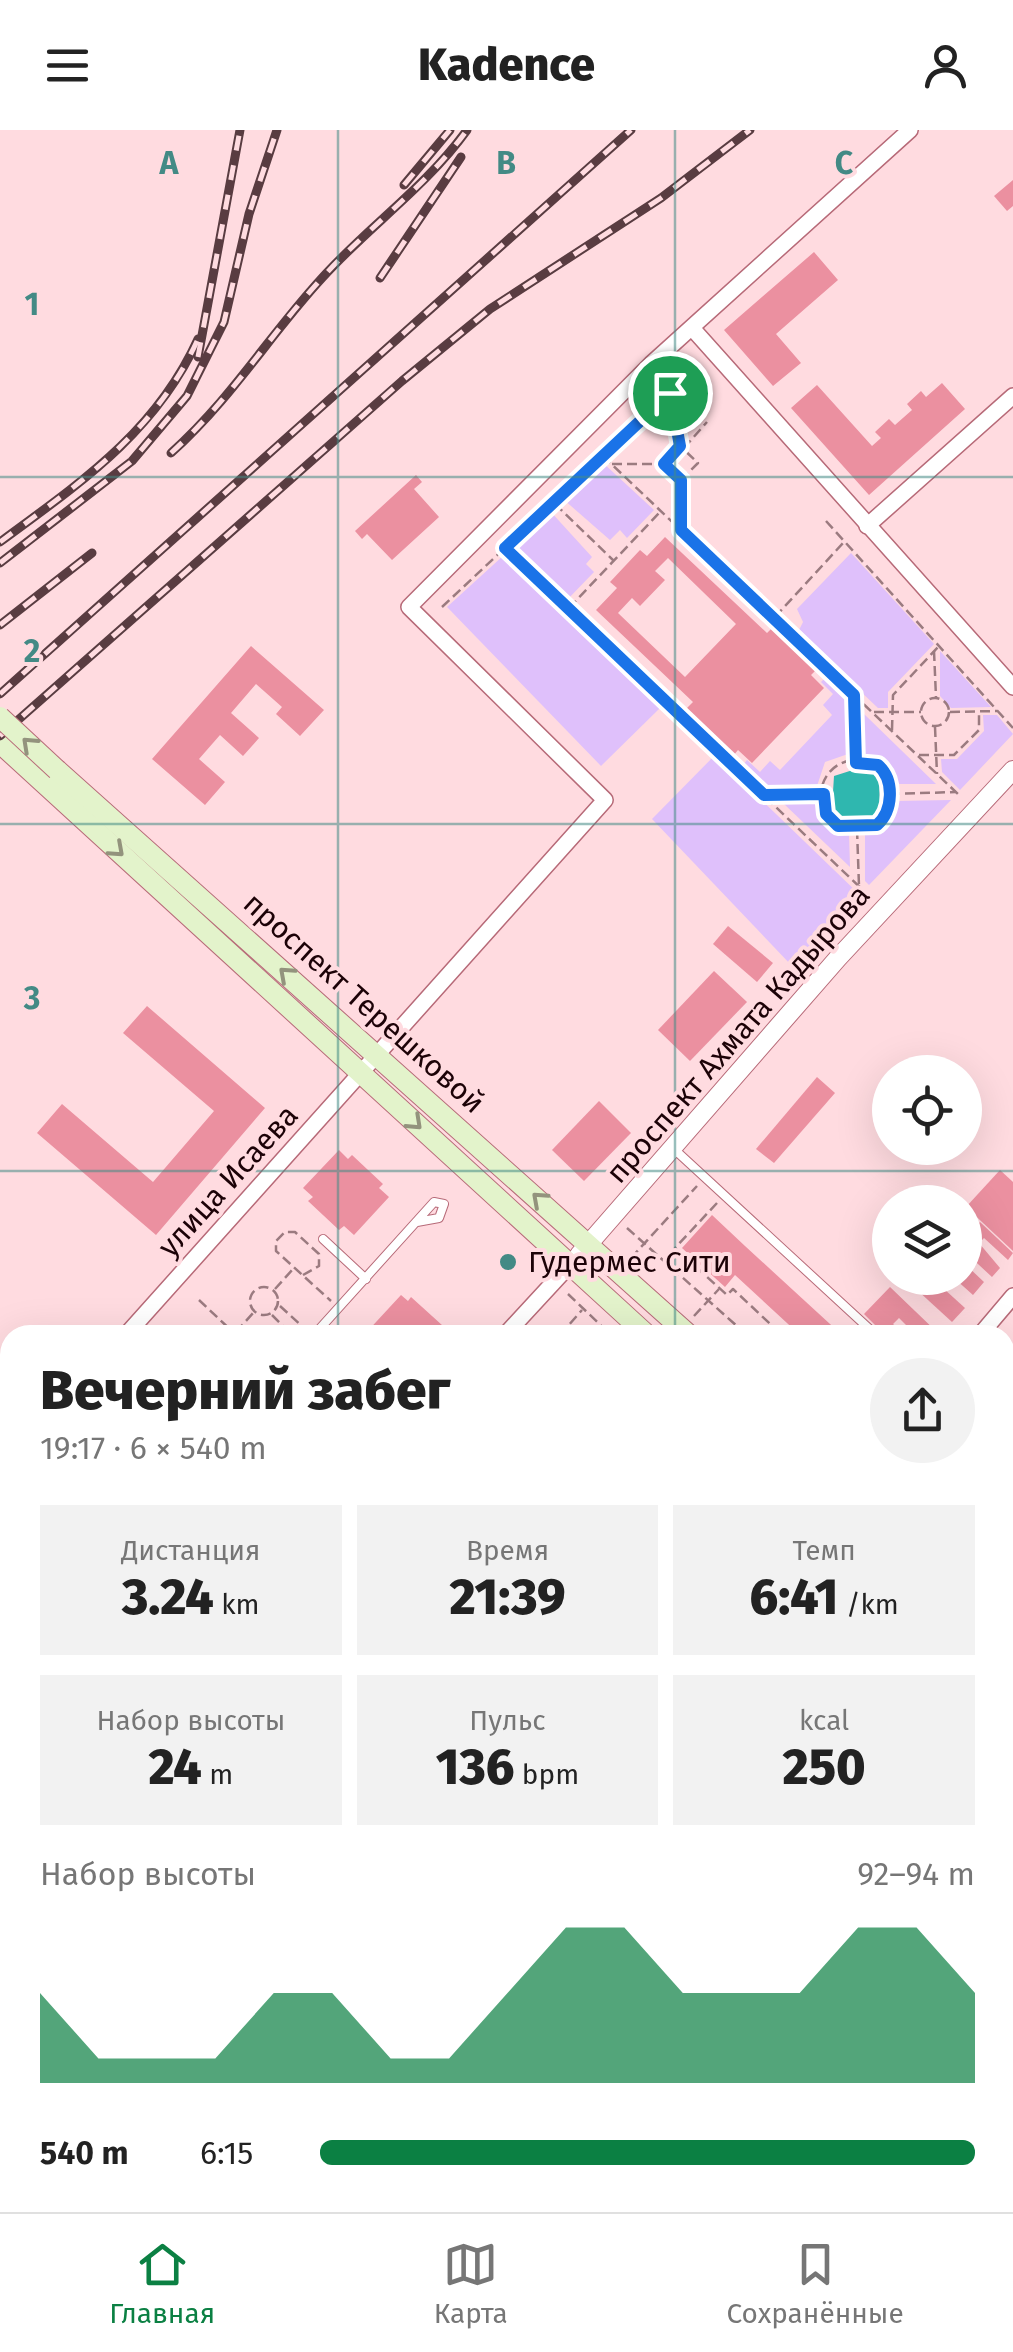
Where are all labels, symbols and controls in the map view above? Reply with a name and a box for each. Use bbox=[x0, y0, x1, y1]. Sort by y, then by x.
icon: menu bbox=[40, 38, 95, 93]
text: Kadence bbox=[418, 38, 595, 92]
icon: person bbox=[918, 38, 973, 93]
text: A bbox=[159, 144, 180, 182]
text: B bbox=[496, 144, 516, 182]
text: C bbox=[835, 144, 854, 182]
text: 1 bbox=[25, 285, 39, 323]
pin bbox=[628, 351, 713, 436]
icon: arrive bbox=[643, 366, 698, 421]
text: 2 bbox=[24, 632, 40, 670]
one-way arrow bbox=[22, 738, 40, 756]
one-way arrow bbox=[105, 839, 124, 857]
street label: проспект Ахмата Кадырова bbox=[599, 877, 877, 1191]
street label: проспект Терешковой bbox=[236, 885, 492, 1121]
one-way arrow bbox=[279, 967, 298, 985]
text: 3 bbox=[23, 979, 40, 1017]
map controls bbox=[872, 1055, 982, 1295]
button: locate bbox=[872, 1055, 982, 1165]
street label: улица Исаева bbox=[150, 1098, 306, 1264]
one-way arrow bbox=[403, 1111, 421, 1129]
button: layers bbox=[872, 1185, 982, 1295]
one-way arrow bbox=[532, 1193, 551, 1211]
place label: Гудермес Сити bbox=[528, 1244, 731, 1280]
marker: Гудермес Сити bbox=[497, 1251, 519, 1273]
text: Вечерний забег bbox=[40, 1358, 451, 1424]
button: share bbox=[870, 1358, 975, 1463]
text: 19:17 · 6 × 540 m bbox=[40, 1429, 267, 1467]
text: Дистанция bbox=[121, 1534, 260, 1567]
text: Время bbox=[466, 1534, 549, 1567]
text: Темп bbox=[792, 1534, 856, 1567]
text: 3.24 bbox=[122, 1567, 214, 1627]
text: 21:39 bbox=[449, 1567, 565, 1627]
text: 6:41 bbox=[750, 1567, 839, 1627]
text: km bbox=[214, 1588, 260, 1621]
text: /km bbox=[839, 1588, 899, 1621]
text: Набор высоты bbox=[96, 1704, 285, 1737]
text: Пульс bbox=[469, 1704, 546, 1737]
text: kcal bbox=[799, 1704, 849, 1737]
text: 24 bbox=[148, 1737, 202, 1797]
text: 136 bbox=[436, 1737, 514, 1797]
text: 250 bbox=[783, 1737, 866, 1797]
text: m bbox=[202, 1758, 233, 1791]
text: bpm bbox=[514, 1758, 579, 1791]
text: Набор высоты bbox=[40, 1855, 256, 1893]
text: 92–94 m bbox=[857, 1855, 975, 1893]
text: 540 m bbox=[40, 2134, 129, 2172]
text: 6:15 bbox=[200, 2134, 253, 2172]
tab: Главная bbox=[109, 2237, 215, 2330]
tab: Карта bbox=[434, 2237, 508, 2330]
tab: Сохранённые bbox=[726, 2237, 904, 2330]

